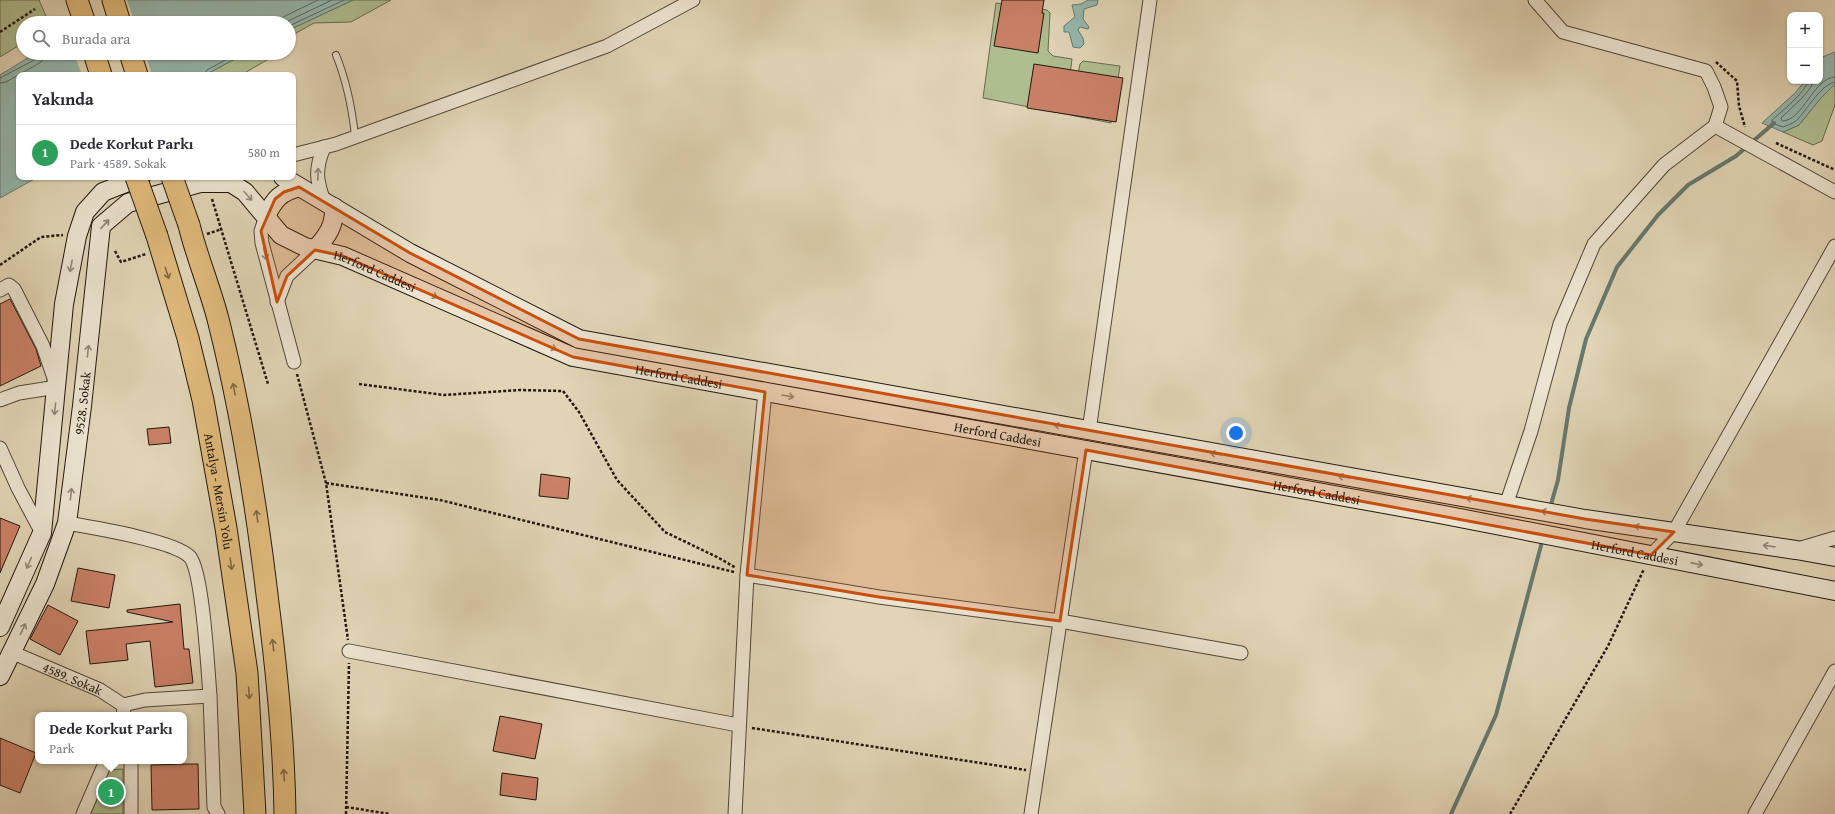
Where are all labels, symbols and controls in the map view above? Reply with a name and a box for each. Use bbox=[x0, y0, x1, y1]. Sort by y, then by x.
map controls bbox=[1787, 12, 1823, 84]
button: + bbox=[1787, 12, 1823, 48]
search box bbox=[16, 16, 296, 60]
icon: search bbox=[30, 27, 52, 49]
text: Burada ara bbox=[62, 28, 130, 49]
button: − bbox=[1787, 48, 1823, 84]
text: Yakında bbox=[32, 86, 94, 111]
text: Dede Korkut Parkı bbox=[70, 133, 193, 154]
text: 1 bbox=[42, 143, 48, 162]
text: 580 m bbox=[248, 143, 280, 162]
text: Park · 4589. Sokak bbox=[70, 154, 166, 173]
one-way arrow bbox=[314, 168, 321, 181]
one-way arrow bbox=[244, 191, 253, 201]
one-way arrow bbox=[101, 219, 110, 229]
street label: Herford Caddesi bbox=[332, 245, 419, 297]
one-way arrow bbox=[261, 247, 269, 260]
one-way arrow bbox=[67, 259, 75, 272]
one-way arrow bbox=[164, 267, 172, 279]
one-way arrow bbox=[426, 292, 438, 299]
one-way arrow bbox=[545, 344, 557, 352]
one-way arrow bbox=[84, 345, 91, 358]
street label: Herford Caddesi bbox=[634, 360, 724, 394]
street label: 9528. Sokak bbox=[69, 370, 96, 436]
one-way arrow bbox=[229, 383, 237, 396]
one-way arrow bbox=[781, 392, 794, 400]
one-way arrow bbox=[51, 402, 58, 415]
street label: Herford Caddesi bbox=[953, 417, 1043, 452]
one-way arrow bbox=[1054, 421, 1067, 429]
your location bbox=[1226, 423, 1246, 443]
street label: Antalya - Mersin Yolu bbox=[199, 432, 238, 551]
one-way arrow bbox=[1210, 449, 1223, 457]
one-way arrow bbox=[1338, 472, 1351, 480]
street label: Herford Caddesi bbox=[1272, 475, 1362, 510]
one-way arrow bbox=[67, 488, 74, 501]
one-way arrow bbox=[1466, 495, 1479, 503]
one-way arrow bbox=[1541, 508, 1554, 516]
one-way arrow bbox=[253, 510, 261, 523]
one-way arrow bbox=[1634, 523, 1647, 531]
street label: Herford Caddesi bbox=[1590, 535, 1680, 570]
one-way arrow bbox=[1763, 542, 1776, 550]
one-way arrow bbox=[25, 557, 32, 569]
one-way arrow bbox=[227, 557, 235, 570]
one-way arrow bbox=[1691, 561, 1704, 569]
one-way arrow bbox=[20, 623, 27, 635]
one-way arrow bbox=[269, 639, 277, 652]
street label: 4589. Sokak bbox=[40, 658, 106, 700]
one-way arrow bbox=[245, 686, 252, 699]
popup bbox=[35, 712, 187, 764]
text: Dede Korkut Parkı bbox=[49, 718, 173, 739]
text: Park bbox=[49, 739, 74, 758]
one-way arrow bbox=[280, 769, 287, 782]
pin: 1 bbox=[98, 777, 124, 807]

